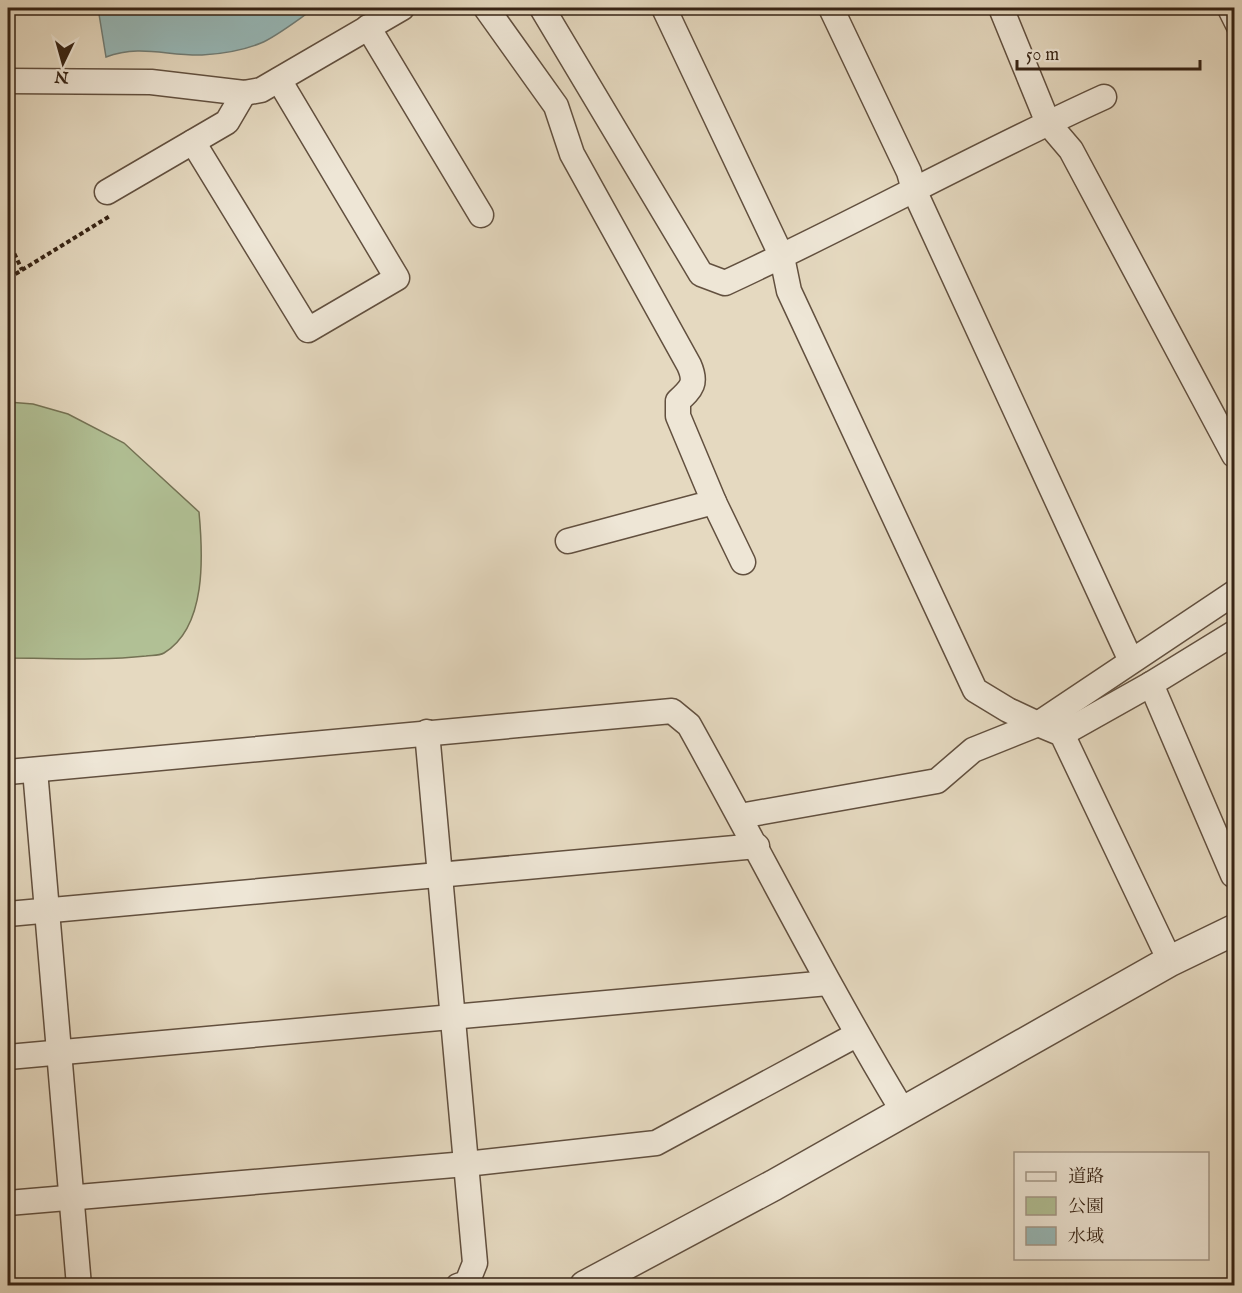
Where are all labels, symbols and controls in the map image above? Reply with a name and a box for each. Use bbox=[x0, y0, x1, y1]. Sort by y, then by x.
north arrow bbox=[33, 33, 93, 93]
scale bar bbox=[1017, 33, 1200, 71]
text: 50 m bbox=[1026, 44, 1059, 67]
text: N bbox=[54, 65, 71, 87]
legend bbox=[1014, 1152, 1209, 1260]
text: 道路 bbox=[1068, 1166, 1104, 1189]
text: 公園 bbox=[1068, 1196, 1104, 1219]
text: 水域 bbox=[1068, 1226, 1104, 1249]

